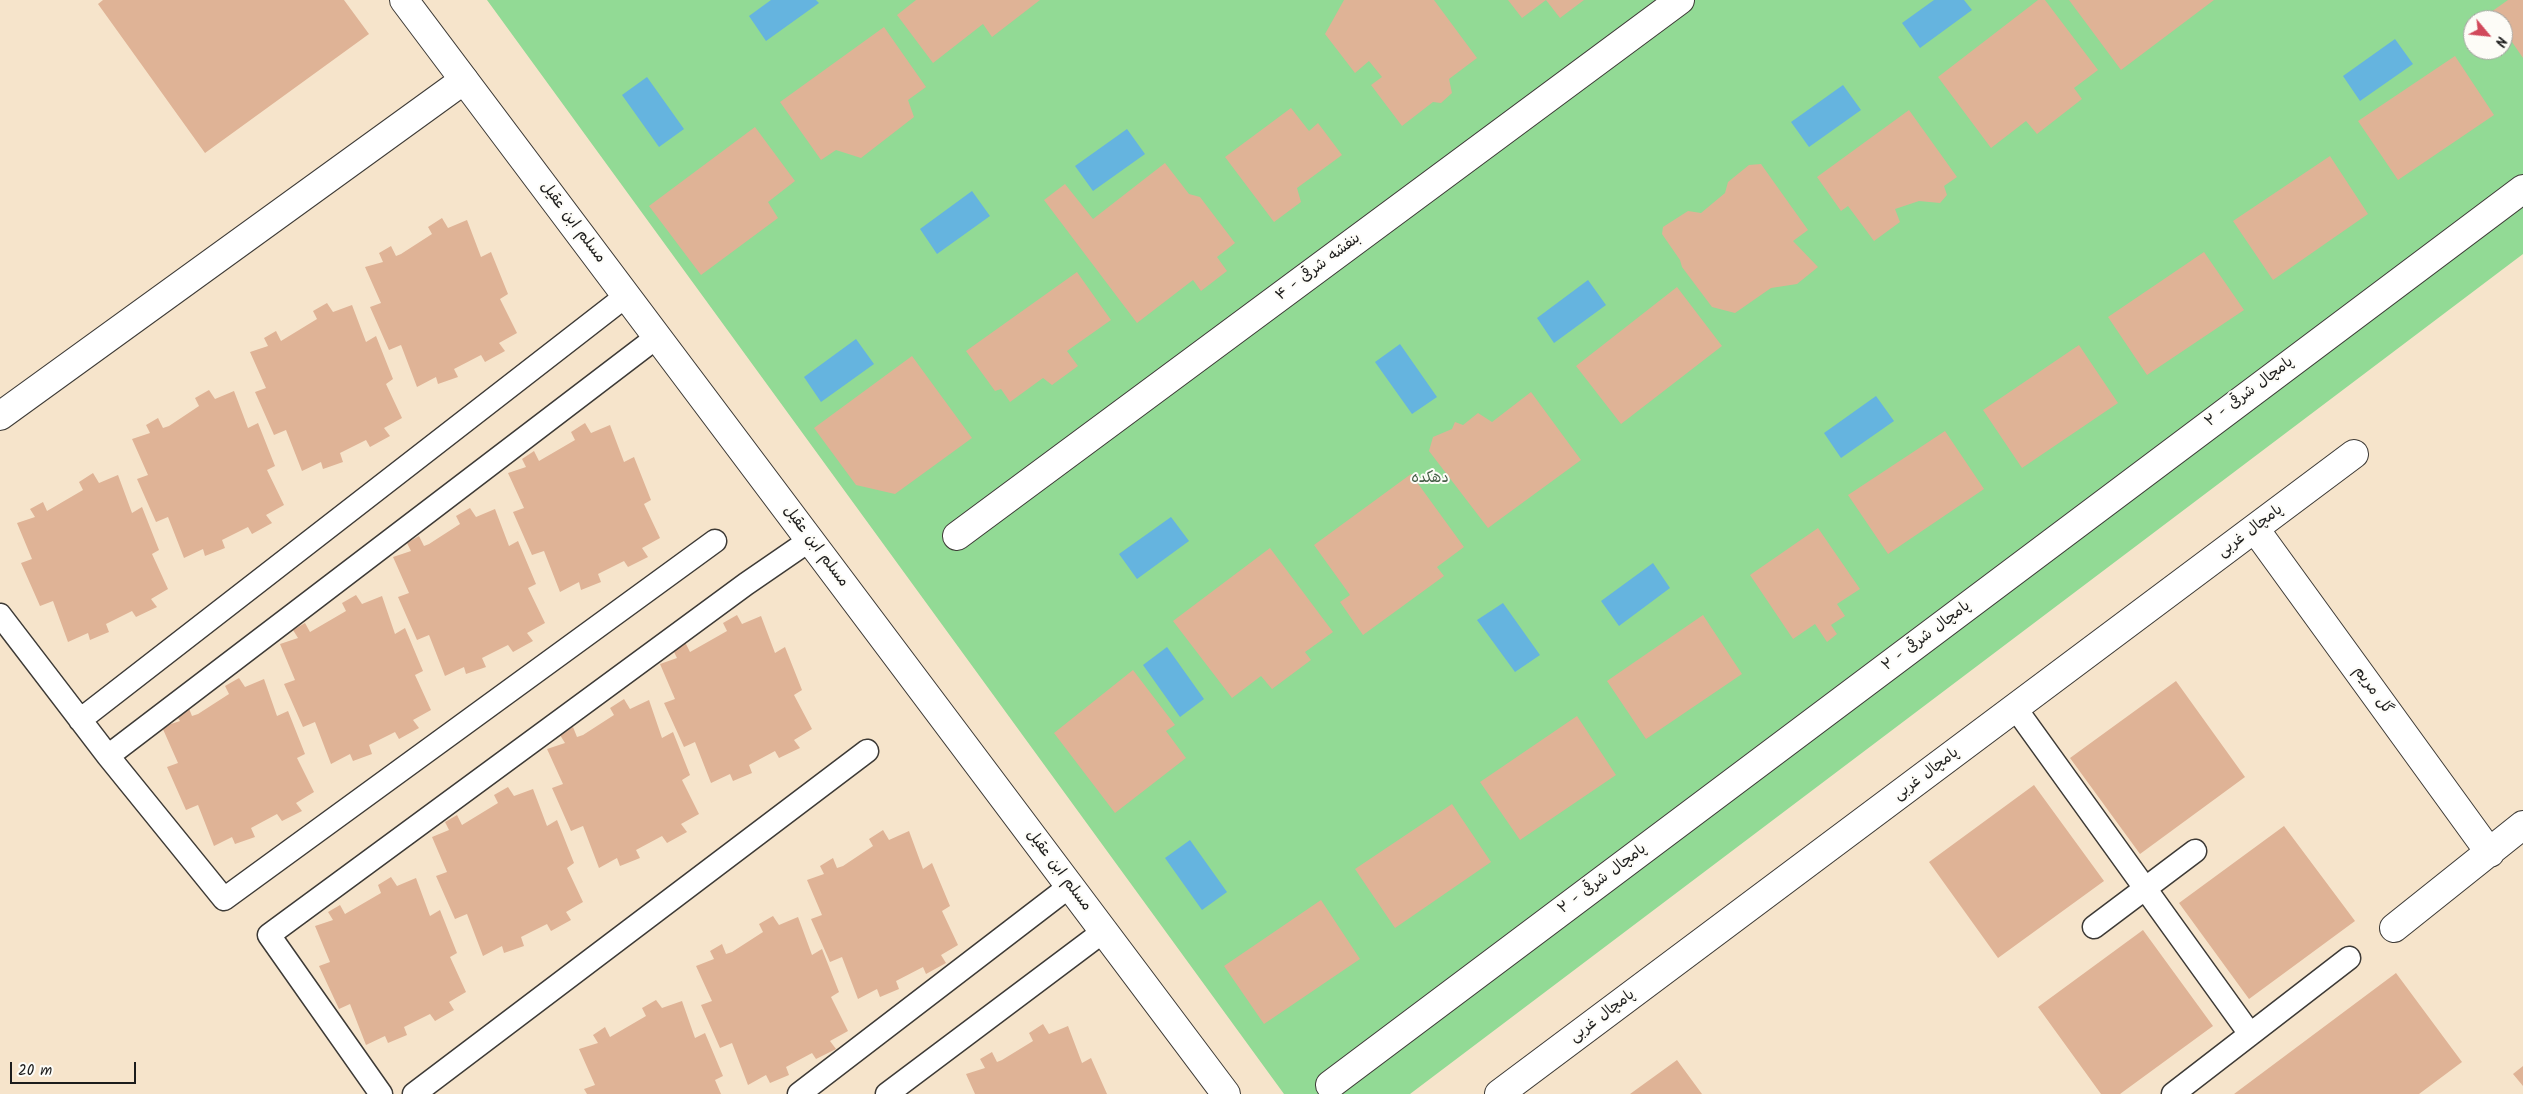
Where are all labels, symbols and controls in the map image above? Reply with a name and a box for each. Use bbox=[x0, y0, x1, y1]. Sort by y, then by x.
north arrow bbox=[2463, 10, 2513, 60]
text: N bbox=[2489, 33, 2512, 51]
street label: مسلم ابن عقیل bbox=[536, 179, 608, 267]
street label: بنفشه شرقی - ۴ bbox=[1273, 230, 1365, 306]
street label: پامچال شرقی - ۲ bbox=[2202, 354, 2298, 432]
park label: دهکده bbox=[1411, 470, 1449, 488]
street label: پامچال غربی bbox=[2215, 502, 2287, 562]
street label: مسلم ابن عقیل bbox=[779, 503, 851, 591]
street label: پامچال شرقی - ۲ bbox=[1879, 598, 1975, 676]
street label: گل مریم bbox=[2349, 663, 2395, 719]
street label: پامچال غربی bbox=[1891, 745, 1963, 805]
street label: مسلم ابن عقیل bbox=[1022, 827, 1094, 915]
street label: پامچال شرقی - ۲ bbox=[1555, 841, 1651, 919]
street label: پامچال غربی bbox=[1567, 987, 1639, 1047]
scale bar bbox=[12, 1052, 139, 1084]
text: 20 m bbox=[18, 1059, 52, 1083]

